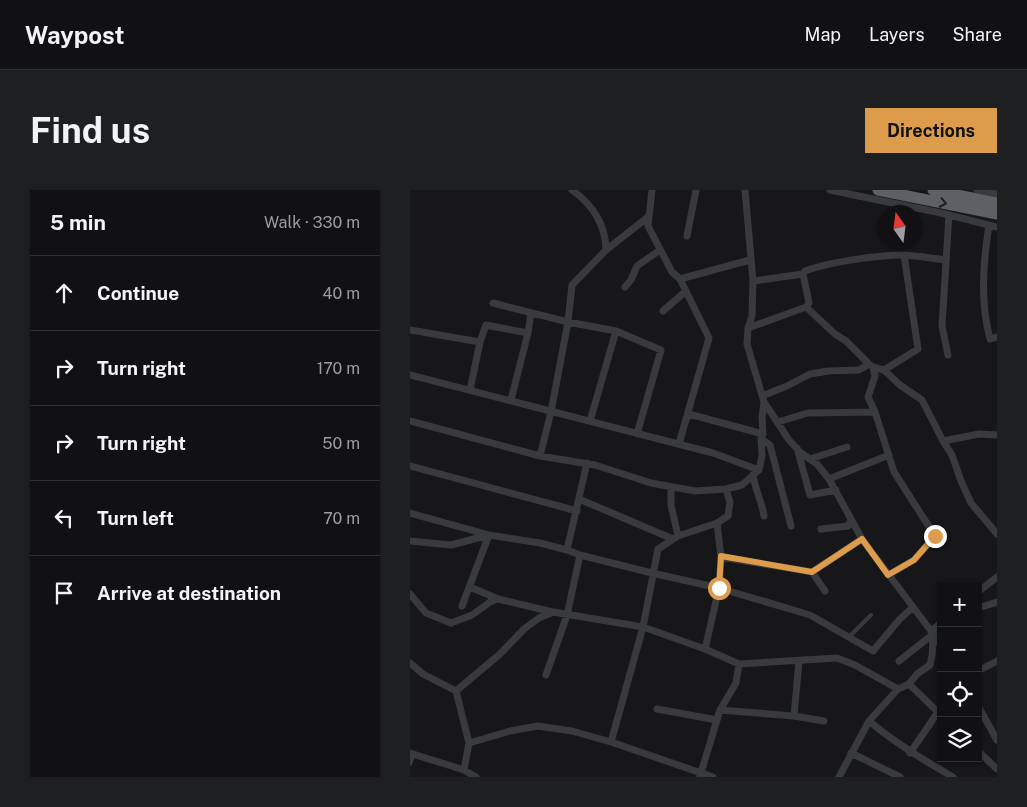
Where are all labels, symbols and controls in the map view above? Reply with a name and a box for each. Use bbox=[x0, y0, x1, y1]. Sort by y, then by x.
text: Waypost bbox=[25, 21, 125, 49]
text: Map bbox=[805, 24, 841, 45]
text: Layers bbox=[869, 24, 925, 45]
text: Share bbox=[953, 24, 1002, 45]
button: Directions bbox=[865, 108, 997, 153]
text: Find us bbox=[30, 110, 150, 151]
one-way arrow bbox=[938, 197, 947, 208]
north arrow bbox=[877, 205, 922, 250]
text: 5 min bbox=[50, 210, 106, 235]
text: Walk · 330 m bbox=[264, 213, 360, 232]
icon: ahead bbox=[50, 279, 78, 307]
text: Continue bbox=[97, 282, 179, 304]
text: 40 m bbox=[322, 284, 360, 303]
icon: right bbox=[50, 354, 78, 382]
text: Turn right bbox=[97, 357, 186, 379]
text: 170 m bbox=[317, 359, 360, 378]
icon: right bbox=[50, 429, 78, 457]
text: Turn right bbox=[97, 432, 186, 454]
text: 50 m bbox=[322, 434, 360, 453]
icon: left bbox=[50, 504, 78, 532]
text: Turn left bbox=[97, 507, 174, 529]
text: 70 m bbox=[323, 509, 360, 528]
route end bbox=[924, 525, 947, 548]
route start bbox=[708, 577, 731, 600]
icon: arrive bbox=[50, 579, 78, 607]
text: Arrive at destination bbox=[97, 582, 281, 604]
map controls bbox=[937, 582, 982, 762]
button: + bbox=[937, 582, 982, 627]
button: − bbox=[937, 627, 982, 672]
button: locate bbox=[937, 672, 982, 717]
button: layers bbox=[937, 717, 982, 762]

